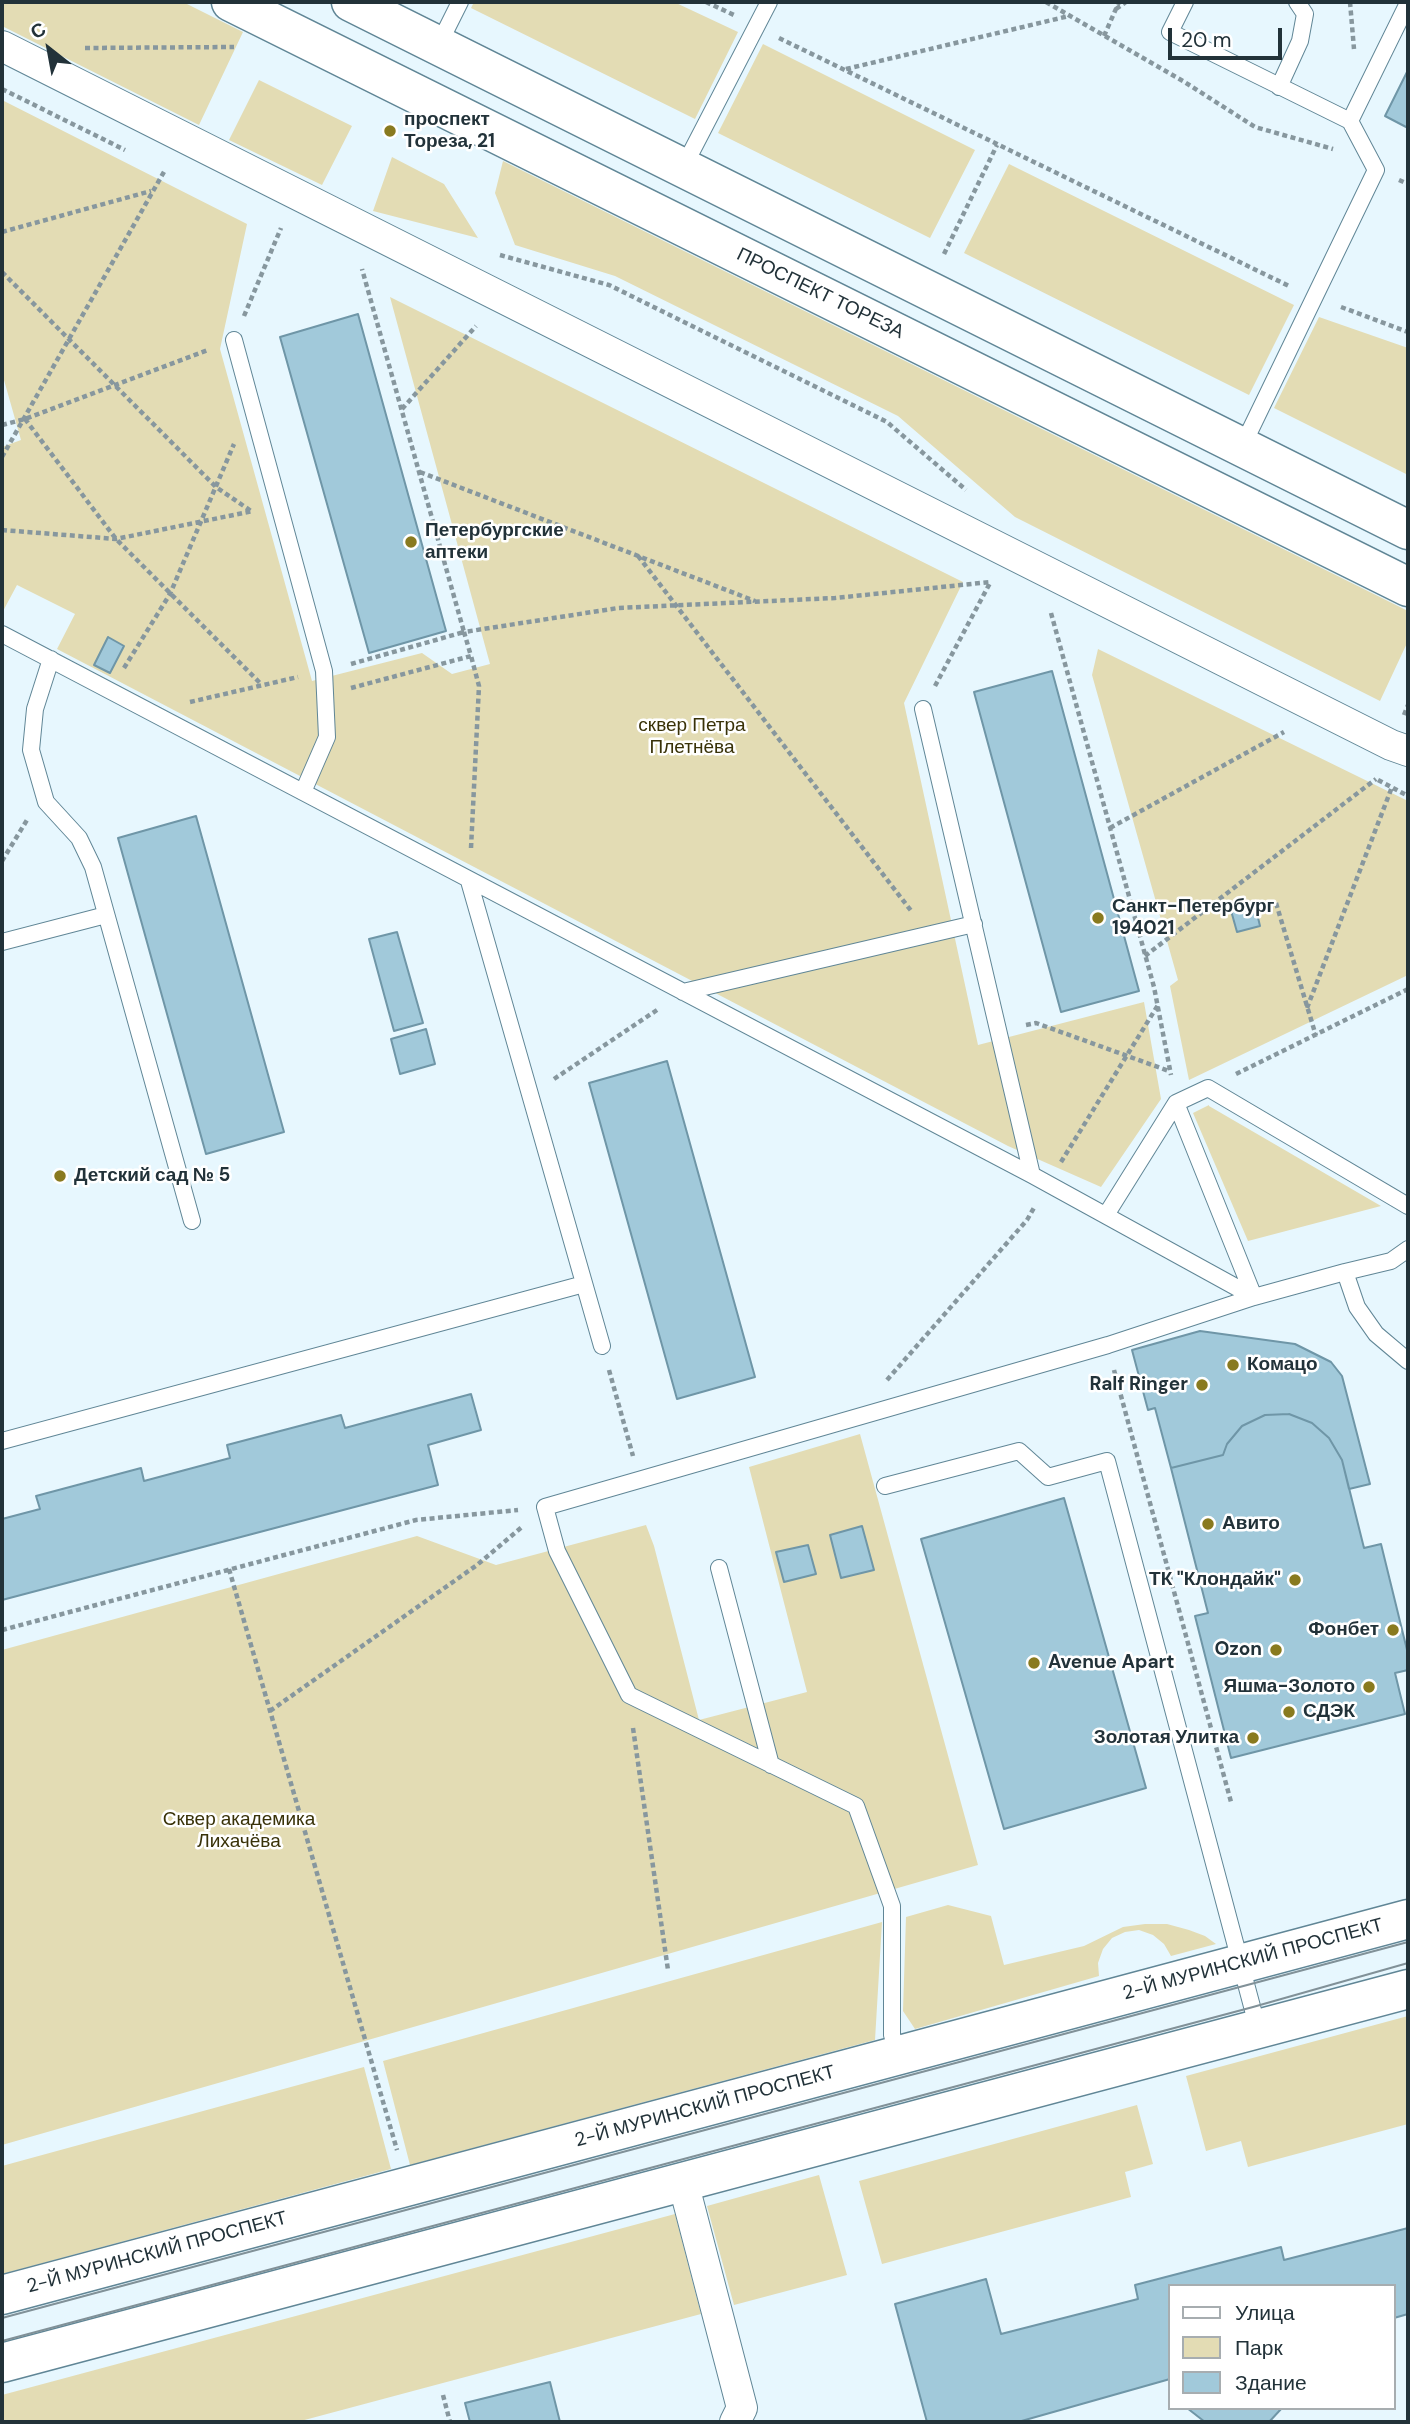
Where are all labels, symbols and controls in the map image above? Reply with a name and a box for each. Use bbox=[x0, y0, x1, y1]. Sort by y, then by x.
north arrow bbox=[14, 14, 84, 84]
scale bar bbox=[1172, 14, 1286, 58]
text: С bbox=[26, 16, 50, 45]
text: 20 m bbox=[1181, 26, 1232, 54]
place label: проспект Тореза, 21 bbox=[404, 109, 495, 153]
marker: проспект Тореза, 21 bbox=[382, 123, 398, 139]
street label: ПРОСПЕКТ ТОРЕЗА bbox=[733, 244, 907, 344]
place label: Петербургские аптеки bbox=[425, 520, 564, 564]
marker: Петербургские аптеки bbox=[403, 534, 419, 550]
park label: сквер Петра Плетнёва bbox=[638, 715, 746, 759]
place label: Санкт-Петербург 194021 bbox=[1112, 896, 1275, 940]
marker: Санкт-Петербург 194021 bbox=[1090, 910, 1106, 926]
place label: Детский сад № 5 bbox=[74, 1165, 230, 1187]
marker: Детский сад № 5 bbox=[52, 1168, 68, 1184]
place label: Комацо bbox=[1247, 1354, 1318, 1376]
marker: Комацо bbox=[1225, 1357, 1241, 1373]
place label: Ralf Ringer bbox=[1090, 1374, 1188, 1396]
marker: Ralf Ringer bbox=[1194, 1377, 1210, 1393]
place label: Авито bbox=[1222, 1513, 1280, 1535]
marker: Авито bbox=[1200, 1516, 1216, 1532]
place label: ТК "Клондайк" bbox=[1149, 1569, 1281, 1591]
marker: ТК "Клондайк" bbox=[1287, 1572, 1303, 1588]
place label: Фонбет bbox=[1308, 1619, 1379, 1641]
marker: Фонбет bbox=[1385, 1622, 1401, 1638]
place label: Ozon bbox=[1214, 1639, 1262, 1661]
marker: Ozon bbox=[1268, 1642, 1284, 1658]
place label: Avenue Apart bbox=[1048, 1652, 1175, 1674]
marker: Avenue Apart bbox=[1026, 1655, 1042, 1671]
place label: Яшма-Золото bbox=[1224, 1676, 1355, 1698]
marker: Яшма-Золото bbox=[1361, 1679, 1377, 1695]
place label: СДЭК bbox=[1303, 1701, 1355, 1723]
marker: СДЭК bbox=[1281, 1704, 1297, 1720]
place label: Золотая Улитка bbox=[1094, 1727, 1239, 1749]
marker: Золотая Улитка bbox=[1245, 1730, 1261, 1746]
park label: Сквер академика Лихачёва bbox=[163, 1809, 315, 1853]
street label: 2-Й МУРИНСКИЙ ПРОСПЕКТ bbox=[1120, 1914, 1386, 2006]
street label: 2-Й МУРИНСКИЙ ПРОСПЕКТ bbox=[572, 2061, 838, 2153]
street label: 2-Й МУРИНСКИЙ ПРОСПЕКТ bbox=[24, 2207, 290, 2299]
legend bbox=[1168, 2284, 1396, 2410]
text: Улица bbox=[1235, 2299, 1295, 2327]
text: Парк bbox=[1235, 2334, 1283, 2362]
text: Здание bbox=[1235, 2369, 1307, 2397]

